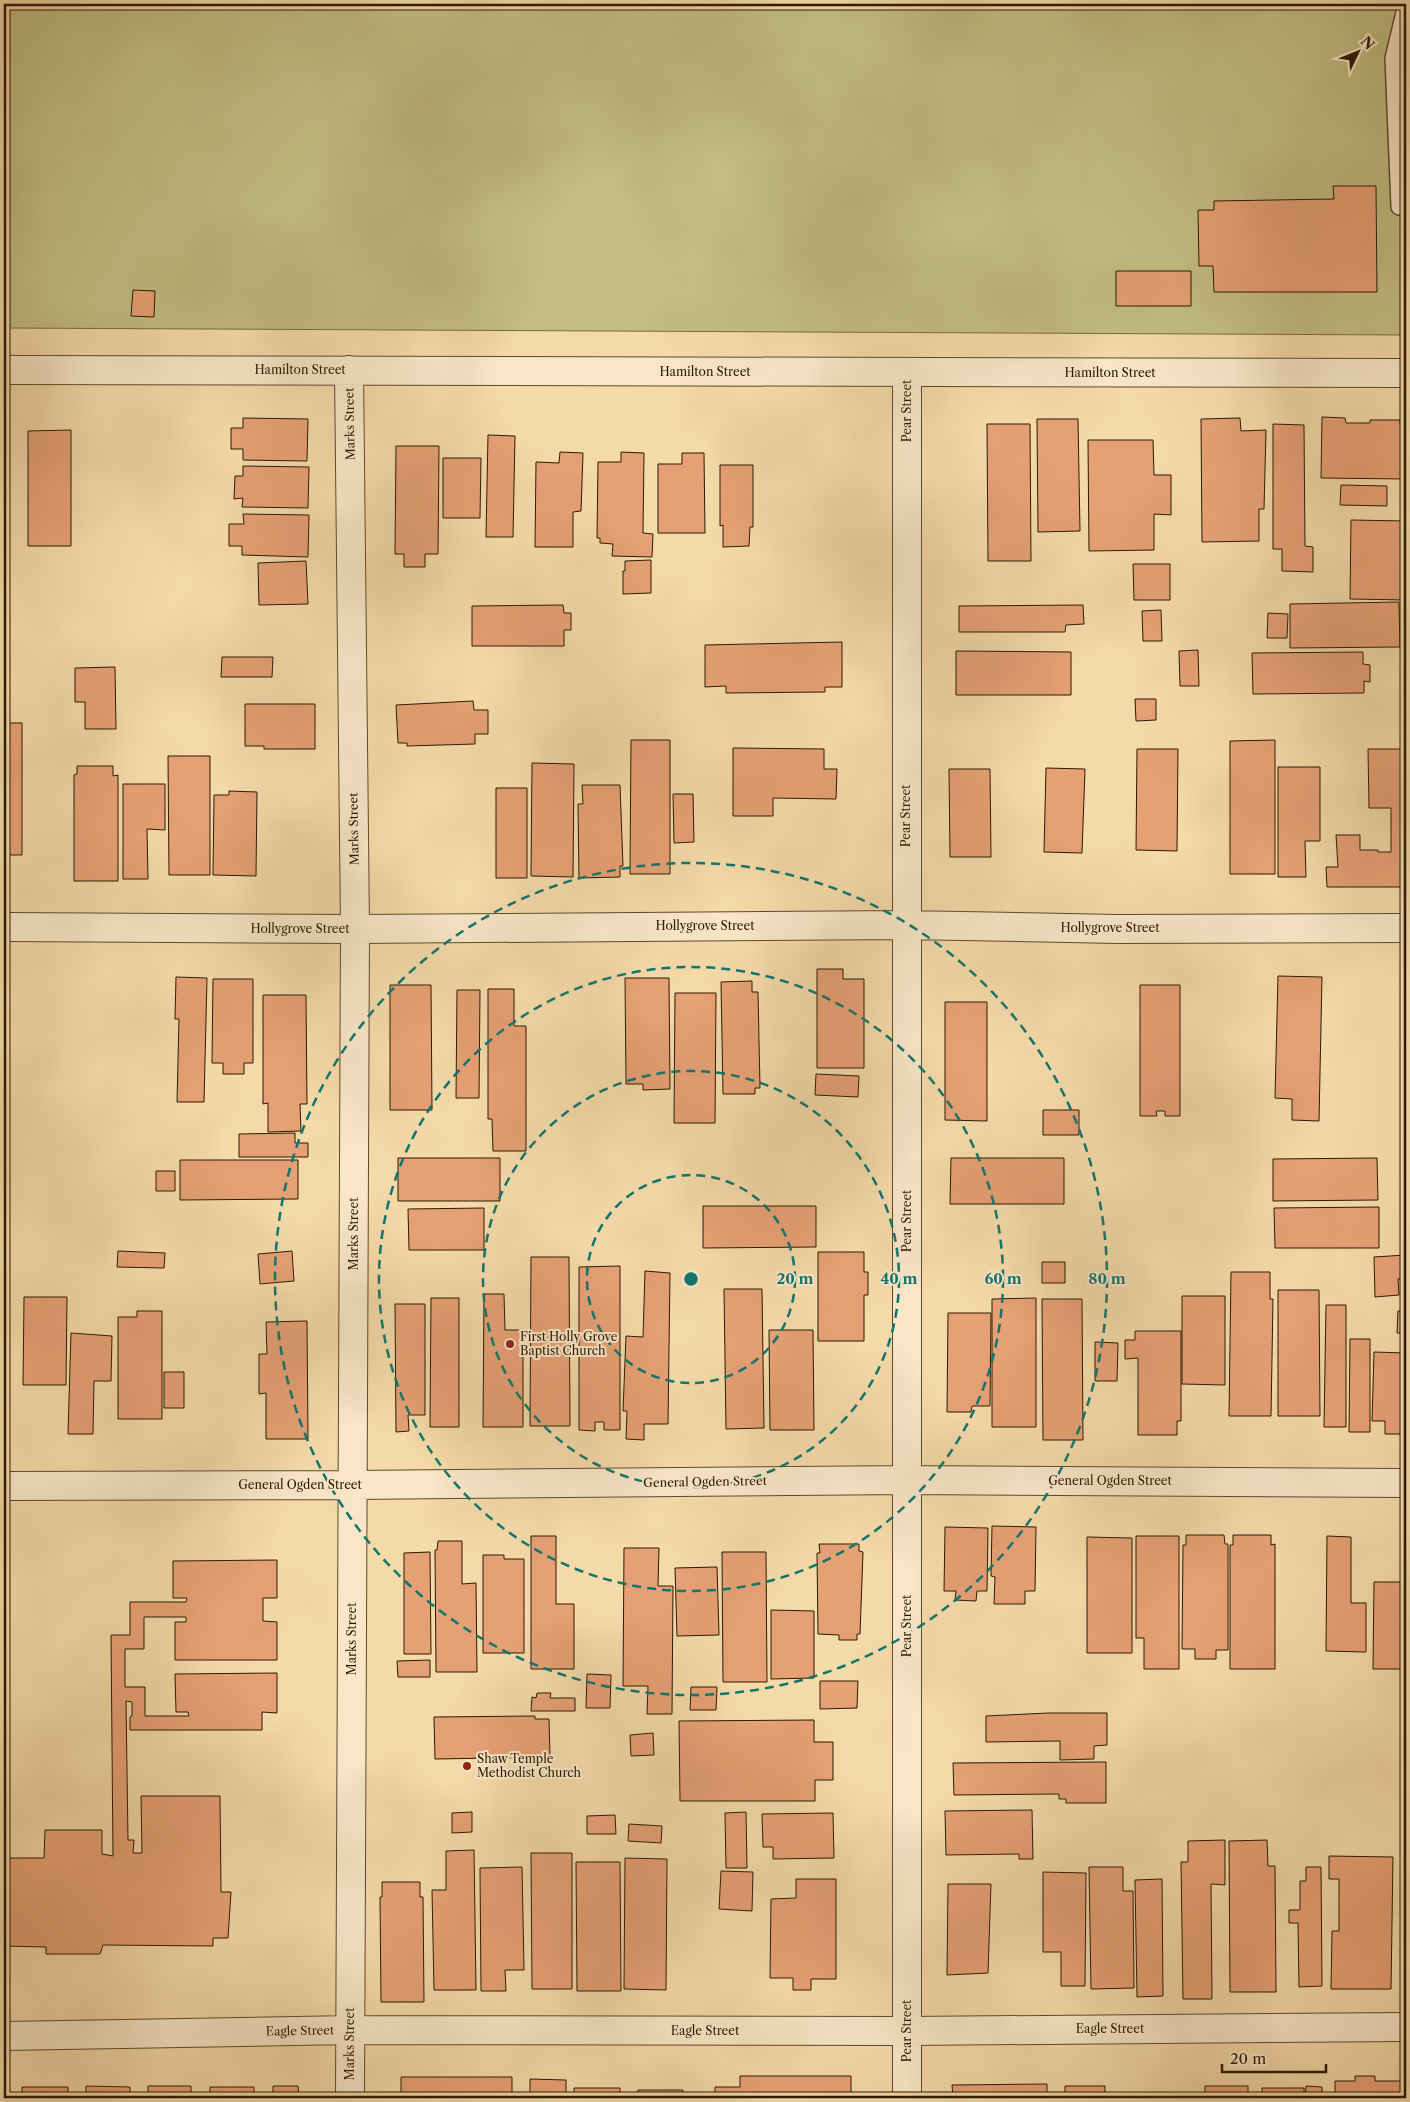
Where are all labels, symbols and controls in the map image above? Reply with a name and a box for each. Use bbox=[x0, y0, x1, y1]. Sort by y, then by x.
north arrow bbox=[1332, 28, 1382, 78]
text: N bbox=[1357, 33, 1378, 54]
street label: Hamilton Street bbox=[254, 362, 346, 377]
street label: Hamilton Street bbox=[659, 364, 751, 379]
street label: Hamilton Street bbox=[1064, 365, 1156, 380]
street label: Pear Street bbox=[899, 379, 914, 442]
street label: Marks Street bbox=[341, 387, 358, 461]
street label: Pear Street bbox=[898, 784, 913, 847]
street label: Marks Street bbox=[345, 792, 362, 866]
street label: Hollygrove Street bbox=[655, 918, 755, 933]
street label: Hollygrove Street bbox=[1060, 920, 1160, 935]
street label: Hollygrove Street bbox=[250, 921, 350, 936]
street label: Pear Street bbox=[899, 1189, 914, 1252]
street label: Marks Street bbox=[346, 1197, 361, 1270]
text: 20 m bbox=[776, 1269, 814, 1288]
text: 40 m bbox=[880, 1269, 918, 1288]
text: 60 m bbox=[984, 1269, 1022, 1288]
text: 80 m bbox=[1088, 1269, 1126, 1288]
centre of rings bbox=[682, 1270, 700, 1288]
place label: First Holly Grove Baptist Church bbox=[520, 1329, 618, 1358]
marker: First Holly Grove Baptist Church bbox=[504, 1338, 516, 1350]
street label: General Ogden Street bbox=[643, 1473, 768, 1490]
street label: General Ogden Street bbox=[1048, 1473, 1173, 1488]
street label: General Ogden Street bbox=[238, 1477, 363, 1492]
street label: Pear Street bbox=[899, 1594, 914, 1657]
street label: Marks Street bbox=[344, 1602, 359, 1675]
place label: Shaw Temple Methodist Church bbox=[477, 1751, 582, 1780]
marker: Shaw Temple Methodist Church bbox=[461, 1760, 473, 1772]
street label: Pear Street bbox=[899, 1999, 914, 2062]
street label: Marks Street bbox=[342, 2007, 357, 2080]
street label: Eagle Street bbox=[1076, 2021, 1145, 2036]
street label: Eagle Street bbox=[266, 2022, 335, 2039]
street label: Eagle Street bbox=[671, 2023, 740, 2038]
scale bar bbox=[1222, 2042, 1326, 2074]
text: 20 m bbox=[1230, 2049, 1266, 2068]

